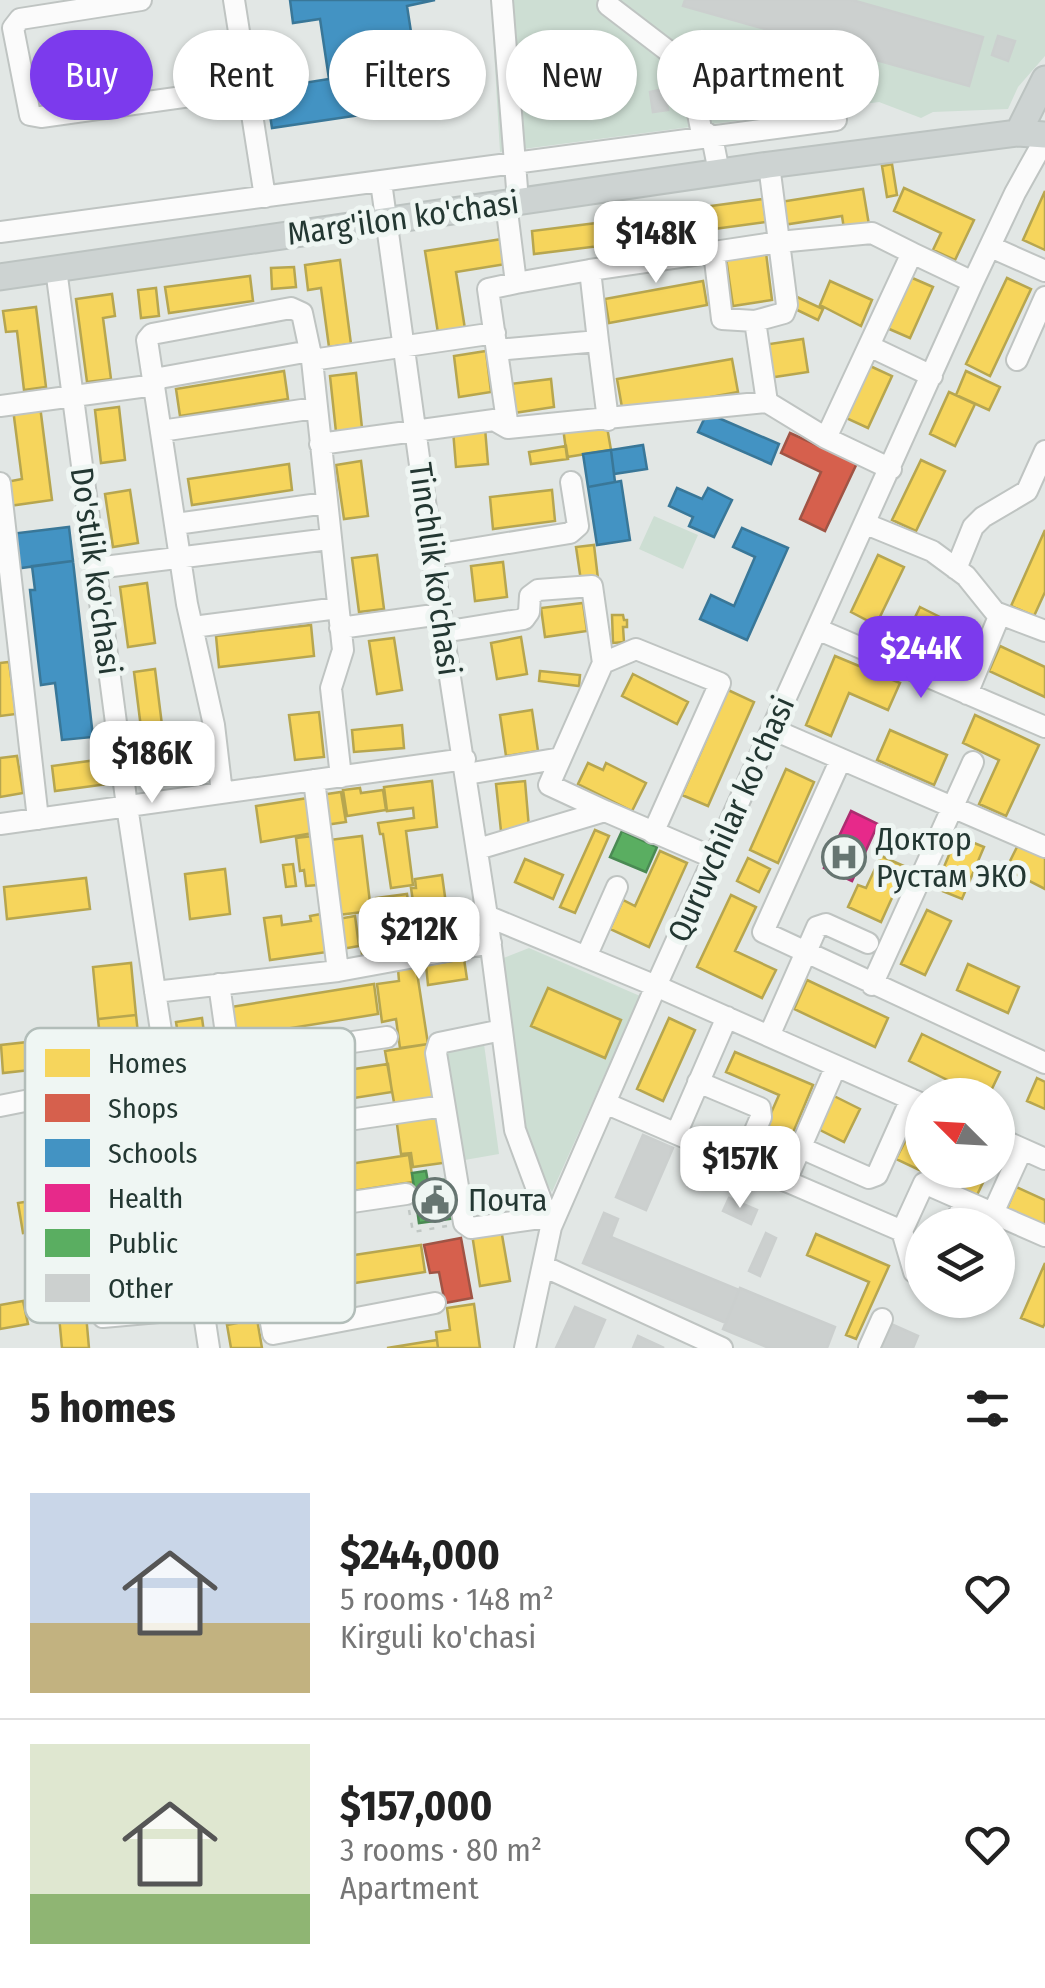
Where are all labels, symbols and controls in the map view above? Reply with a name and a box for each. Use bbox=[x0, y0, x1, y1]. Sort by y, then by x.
chip: Buy bbox=[30, 30, 153, 120]
chip: Rent bbox=[173, 30, 309, 120]
chip: Filters bbox=[329, 30, 486, 120]
chip: New bbox=[506, 30, 637, 120]
chip: Apartment bbox=[657, 30, 879, 120]
street label: Marg'ilon ko'chasi bbox=[285, 183, 521, 253]
pin: $148K bbox=[586, 201, 726, 286]
text: $148K bbox=[616, 214, 696, 252]
street label: Tinchlik ko'chasi bbox=[401, 460, 469, 678]
street label: Do'stlik ko'chasi bbox=[63, 465, 129, 677]
pin: $244K bbox=[851, 616, 991, 701]
text: $244K bbox=[880, 629, 962, 667]
street label: Quruvchilar ko'chasi bbox=[660, 690, 802, 948]
pin: $186K bbox=[82, 721, 222, 806]
text: $186K bbox=[112, 734, 192, 772]
place label: Доктор Рустам ЭКО bbox=[875, 820, 1027, 895]
hospital icon: Доктор Рустам ЭКО bbox=[821, 834, 867, 880]
pin: $212K bbox=[349, 897, 489, 982]
text: $212K bbox=[381, 910, 457, 948]
legend bbox=[25, 1028, 355, 1323]
text: Homes bbox=[108, 1047, 187, 1080]
north arrow bbox=[905, 1078, 1015, 1188]
map controls bbox=[905, 1078, 1015, 1318]
text: Shops bbox=[108, 1092, 178, 1125]
pin: $157K bbox=[670, 1126, 810, 1211]
text: Schools bbox=[108, 1137, 197, 1170]
text: $157K bbox=[702, 1139, 778, 1177]
public building icon: Почта bbox=[412, 1177, 458, 1223]
place label: Почта bbox=[468, 1181, 548, 1219]
text: Health bbox=[108, 1182, 183, 1215]
button: layers bbox=[905, 1208, 1015, 1318]
text: Public bbox=[108, 1227, 178, 1260]
text: Other bbox=[108, 1272, 173, 1305]
icon: filters bbox=[960, 1381, 1015, 1436]
text: 5 homes bbox=[30, 1383, 176, 1433]
text: $244,000 bbox=[340, 1530, 500, 1580]
icon: home bbox=[110, 1533, 230, 1653]
icon: heart bbox=[960, 1566, 1015, 1621]
text: 5 rooms · 148 m² bbox=[340, 1580, 554, 1618]
text: Kirguli ko'chasi bbox=[340, 1618, 536, 1656]
text: $157,000 bbox=[340, 1781, 492, 1831]
icon: home bbox=[110, 1784, 230, 1904]
icon: heart bbox=[960, 1817, 1015, 1872]
text: 3 rooms · 80 m² bbox=[340, 1831, 542, 1869]
text: Apartment bbox=[340, 1869, 479, 1907]

